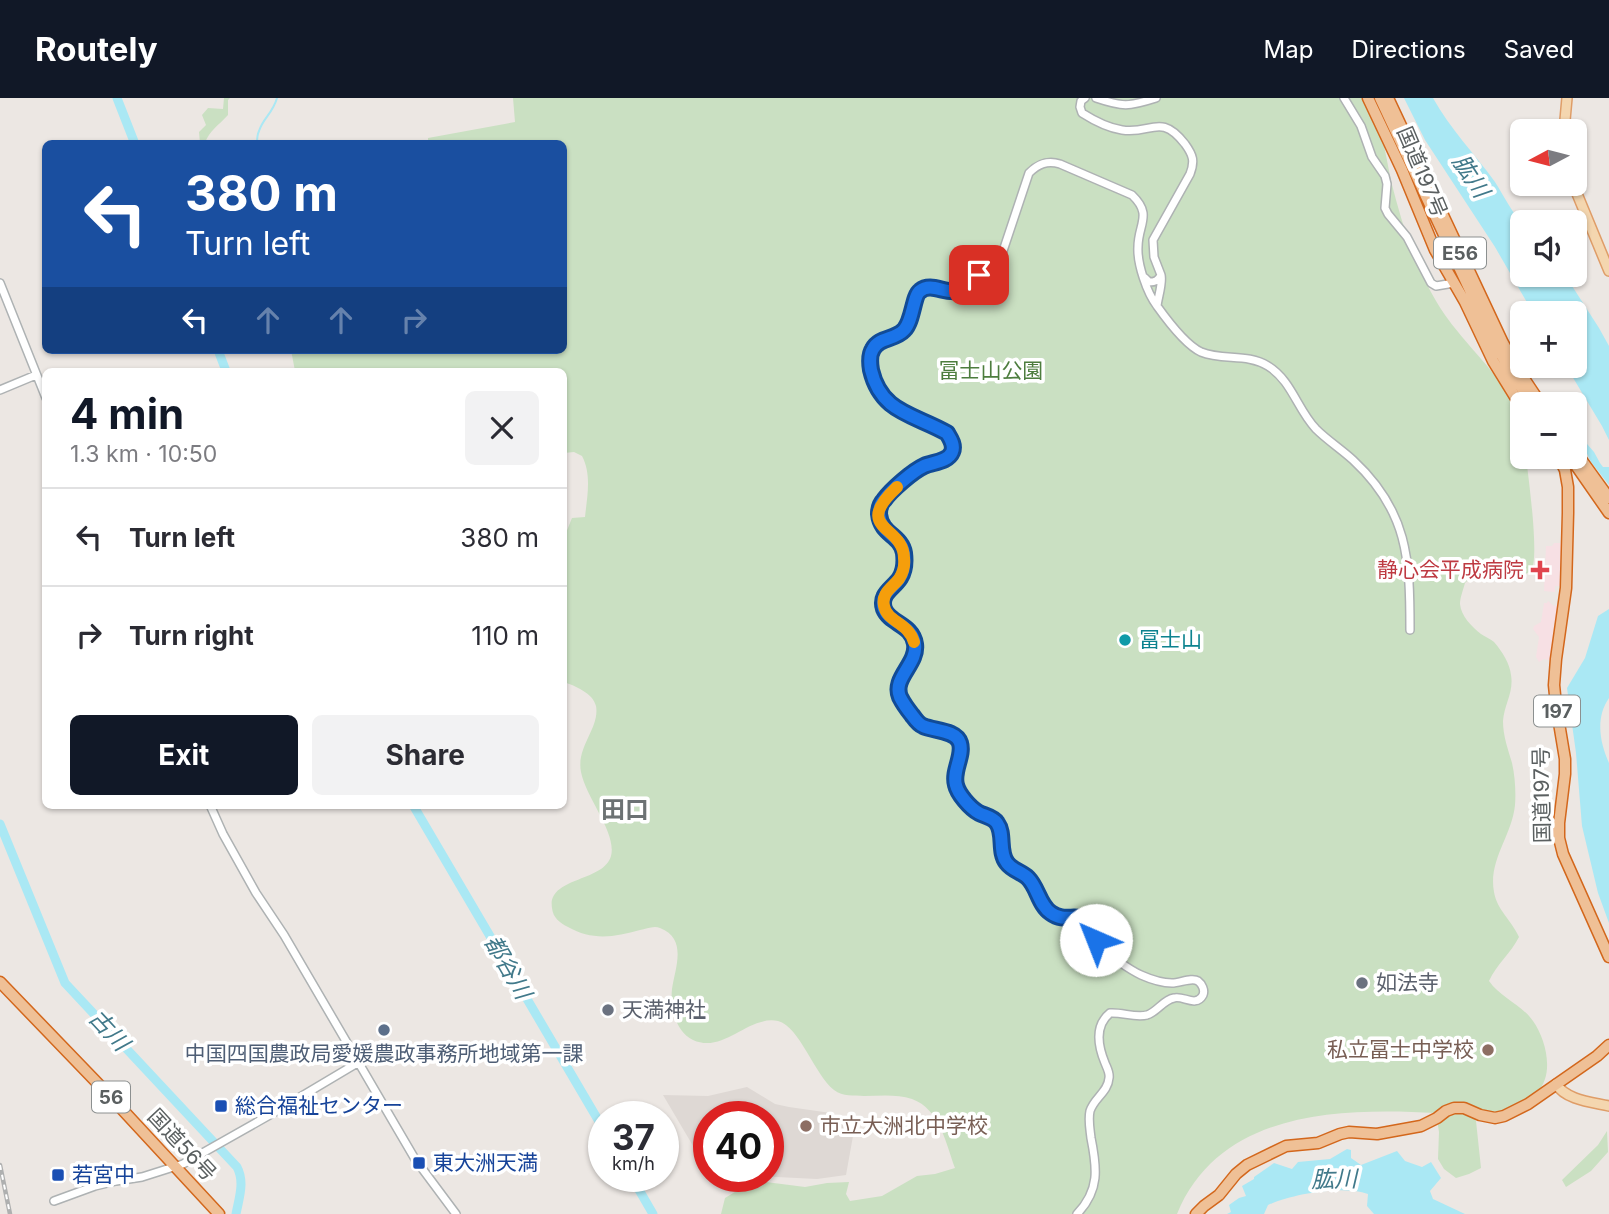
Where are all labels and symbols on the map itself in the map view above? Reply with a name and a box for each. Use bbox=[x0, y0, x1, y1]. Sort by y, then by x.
north arrow bbox=[1510, 119, 1587, 196]
street label: 国道197号 bbox=[1392, 123, 1453, 221]
water label: 肱川 bbox=[1447, 149, 1497, 205]
road number: E56 bbox=[1434, 238, 1486, 268]
pin bbox=[949, 245, 1009, 305]
park label: 冨士山公園 bbox=[939, 358, 1044, 383]
place label: 静心会平成病院 bbox=[1377, 557, 1524, 582]
marker: 静心会平成病院 bbox=[1530, 560, 1550, 580]
place label: 冨士山 bbox=[1139, 627, 1202, 652]
marker: 冨士山 bbox=[1117, 632, 1133, 648]
road number: 197 bbox=[1534, 696, 1580, 726]
street label: 国道197号 bbox=[1528, 747, 1555, 843]
district label: 田口 bbox=[601, 795, 649, 824]
position arrow bbox=[1059, 903, 1133, 977]
water label: 都谷川 bbox=[479, 930, 539, 1006]
place label: 如法寺 bbox=[1376, 970, 1439, 995]
marker: 如法寺 bbox=[1354, 975, 1370, 991]
place label: 天満神社 bbox=[622, 997, 706, 1022]
marker: 天満神社 bbox=[600, 1002, 616, 1018]
water label: 古川 bbox=[83, 1004, 137, 1059]
marker: 中国四国農政局愛媛農政事務所地域第一課 bbox=[376, 1022, 392, 1038]
place label: 私立冨士中学校 bbox=[1327, 1037, 1474, 1062]
place label: 中国四国農政局愛媛農政事務所地域第一課 bbox=[185, 1041, 584, 1066]
marker: 私立冨士中学校 bbox=[1480, 1042, 1496, 1058]
road number: 56 bbox=[92, 1082, 130, 1113]
place label: 総合福祉センター bbox=[235, 1093, 403, 1118]
marker: 総合福祉センター bbox=[213, 1098, 229, 1114]
speed limit sign: 40 bbox=[693, 1101, 784, 1192]
street label: 国道56号 bbox=[143, 1104, 222, 1186]
place label: 市立大洲北中学校 bbox=[820, 1113, 988, 1138]
marker: 市立大洲北中学校 bbox=[798, 1118, 814, 1134]
place label: 東大洲天満 bbox=[433, 1150, 538, 1175]
marker: 東大洲天満 bbox=[411, 1155, 427, 1171]
place label: 若宮中 bbox=[72, 1162, 135, 1187]
water label: 肱川 bbox=[1311, 1165, 1360, 1193]
marker: 若宮中 bbox=[50, 1167, 66, 1183]

